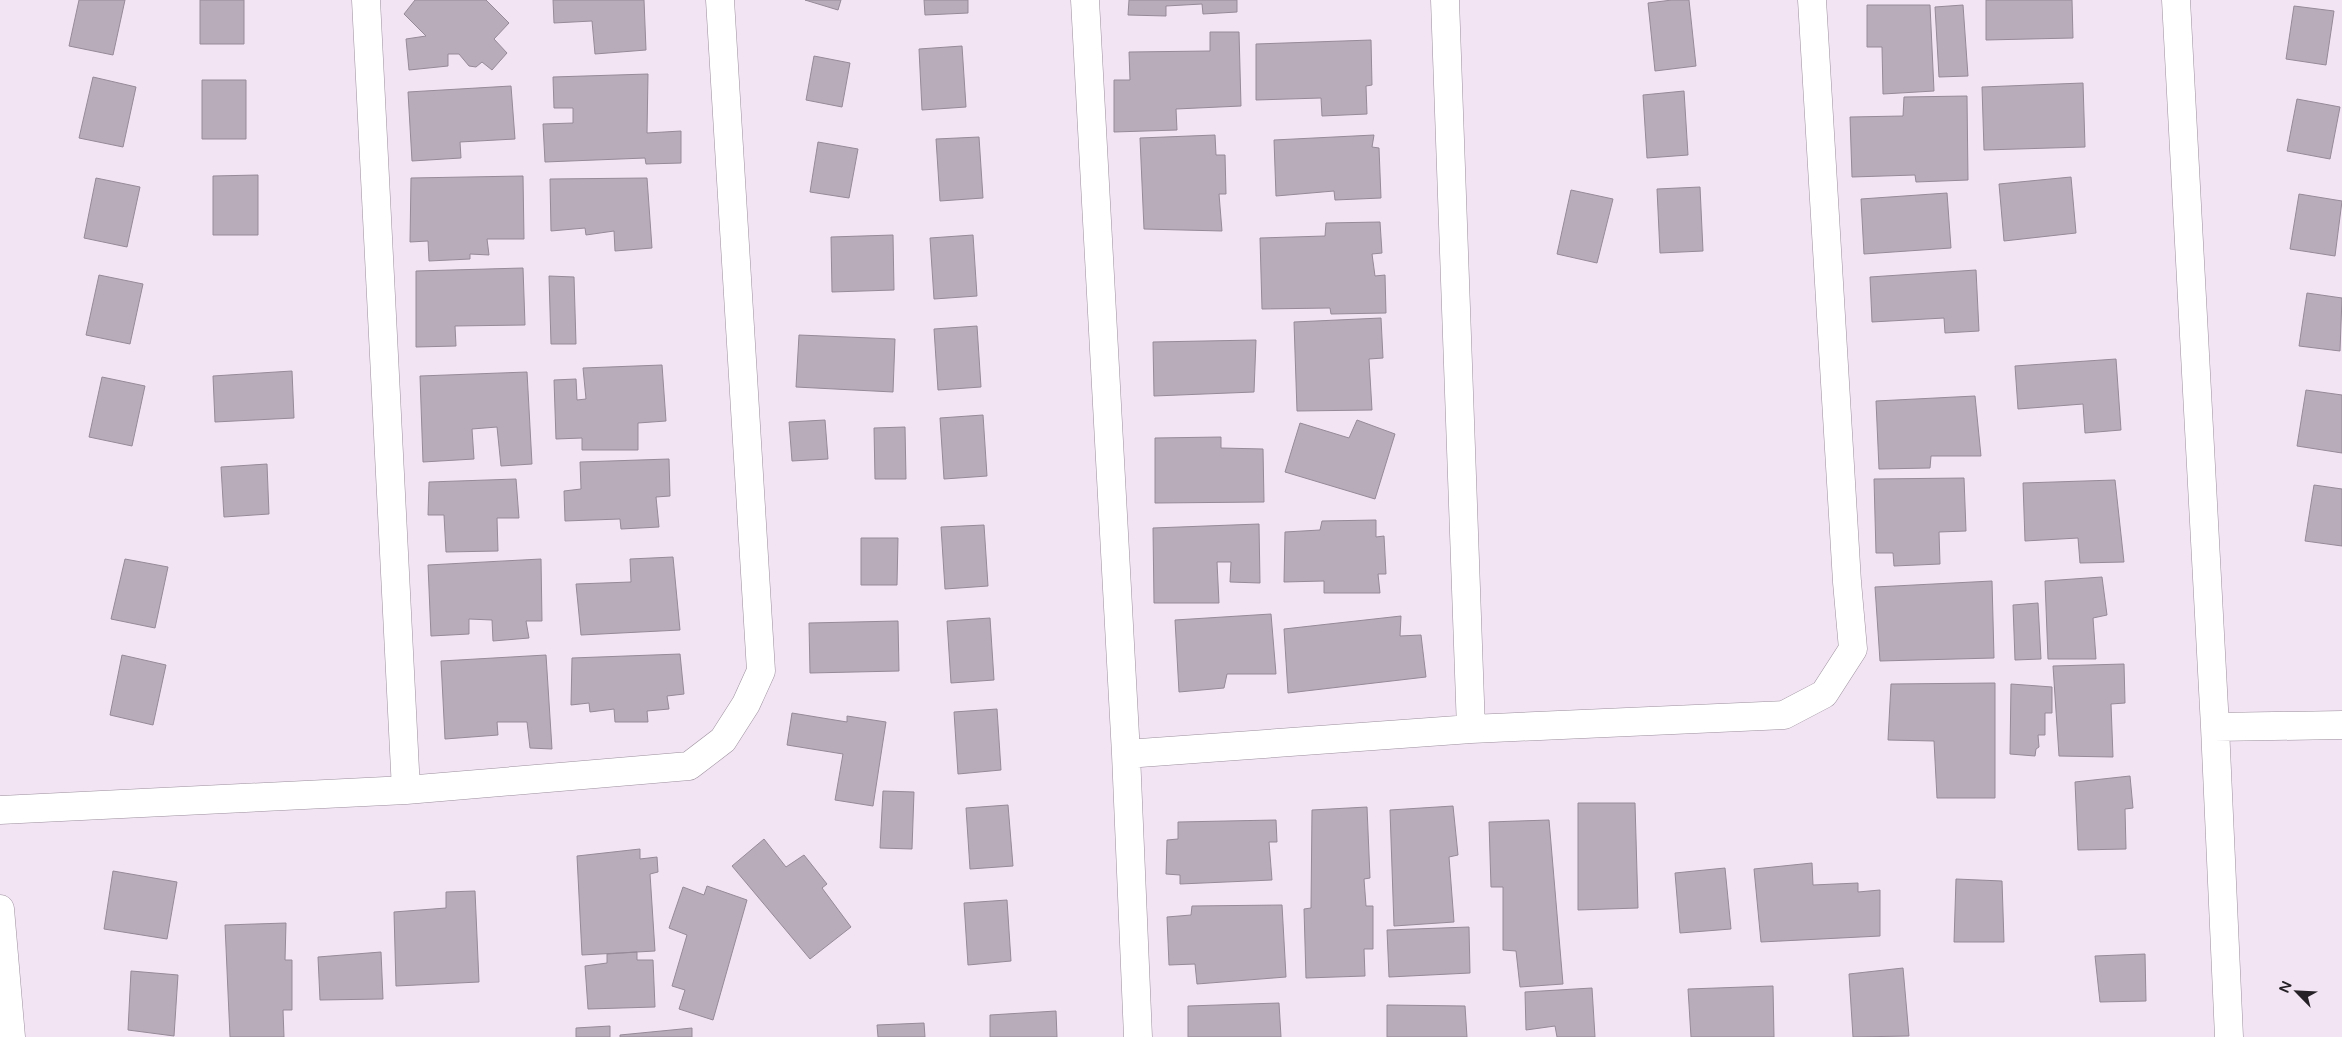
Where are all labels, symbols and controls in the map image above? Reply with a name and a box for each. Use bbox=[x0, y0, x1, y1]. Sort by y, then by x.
north arrow bbox=[2272, 967, 2322, 1017]
text: N bbox=[2276, 978, 2296, 996]

